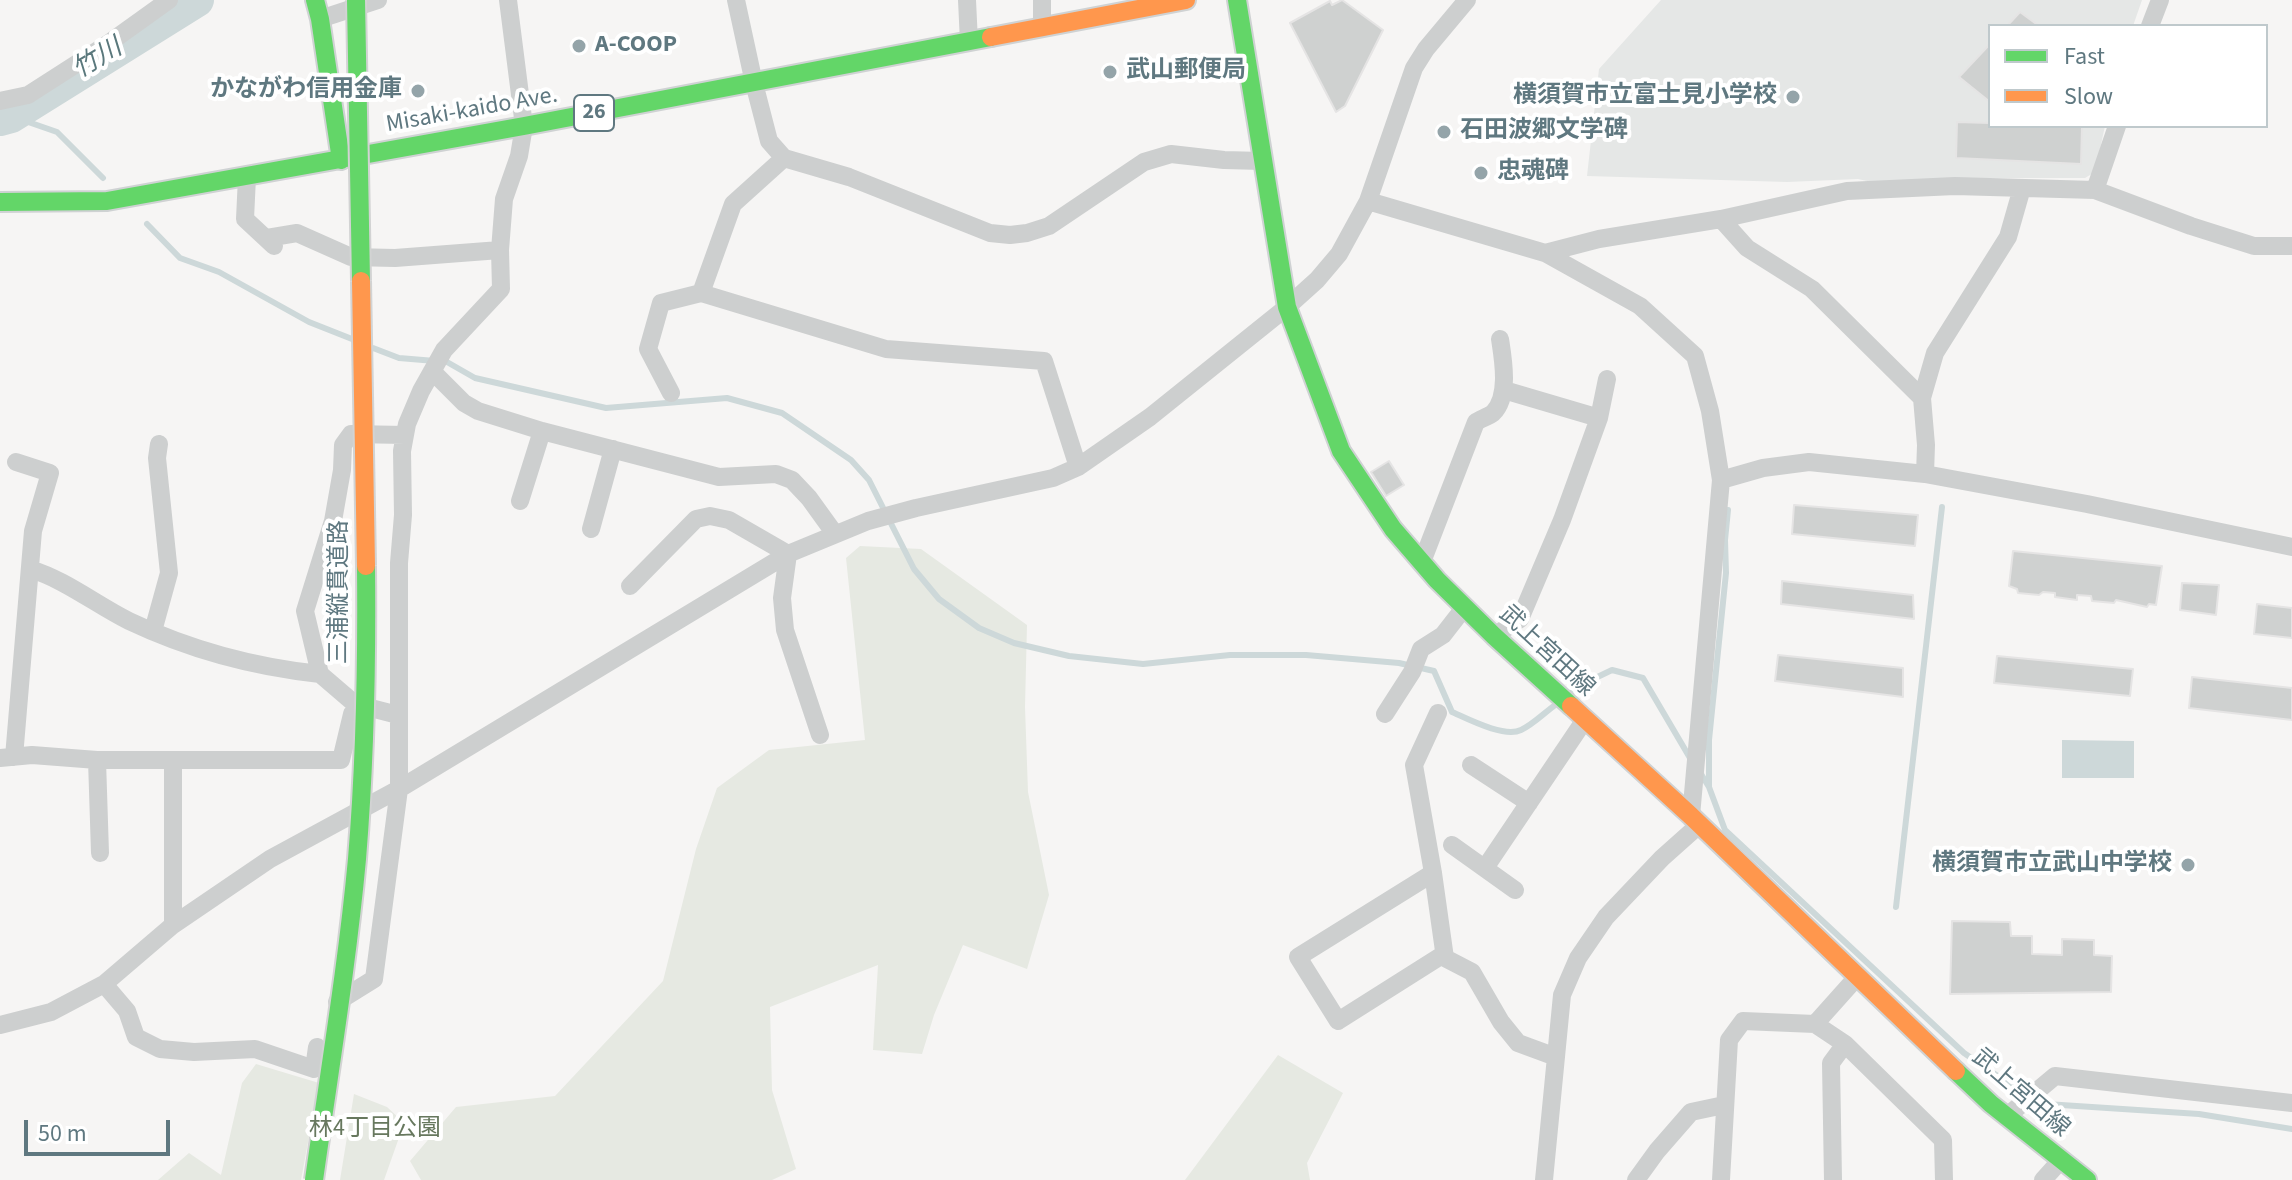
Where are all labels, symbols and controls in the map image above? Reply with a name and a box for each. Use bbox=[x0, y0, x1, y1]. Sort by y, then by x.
legend bbox=[1988, 24, 2268, 128]
place label: A-COOP bbox=[595, 32, 677, 60]
water label: 竹川 bbox=[68, 33, 128, 87]
marker: A-COOP bbox=[570, 37, 588, 55]
text: Fast bbox=[2064, 39, 2105, 74]
place label: 武山郵便局 bbox=[1126, 58, 1246, 86]
marker: 武山郵便局 bbox=[1101, 63, 1119, 81]
place label: かながわ信用金庫 bbox=[210, 77, 402, 105]
text: Slow bbox=[2064, 79, 2113, 114]
street label: Misaki-kaido Ave. bbox=[384, 82, 560, 140]
marker: かながわ信用金庫 bbox=[409, 82, 427, 100]
place label: 横須賀市立富士見小学校 bbox=[1513, 83, 1777, 111]
marker: 横須賀市立富士見小学校 bbox=[1784, 88, 1802, 106]
road number: 26 bbox=[574, 95, 614, 131]
place label: 石田波郷文学碑 bbox=[1460, 118, 1628, 146]
marker: 石田波郷文学碑 bbox=[1435, 123, 1453, 141]
place label: 忠魂碑 bbox=[1497, 159, 1569, 187]
marker: 忠魂碑 bbox=[1472, 164, 1490, 182]
street label: 三浦縦貫道路 bbox=[327, 520, 355, 664]
street label: 武上宮田線 bbox=[1492, 601, 1600, 703]
place label: 横須賀市立武山中学校 bbox=[1932, 851, 2172, 879]
marker: 横須賀市立武山中学校 bbox=[2179, 856, 2197, 874]
street label: 武上宮田線 bbox=[1965, 1044, 2075, 1144]
scale bar bbox=[28, 1104, 174, 1154]
text: 50 m bbox=[38, 1116, 87, 1151]
park label: 林4丁目公園 bbox=[309, 1116, 441, 1144]

